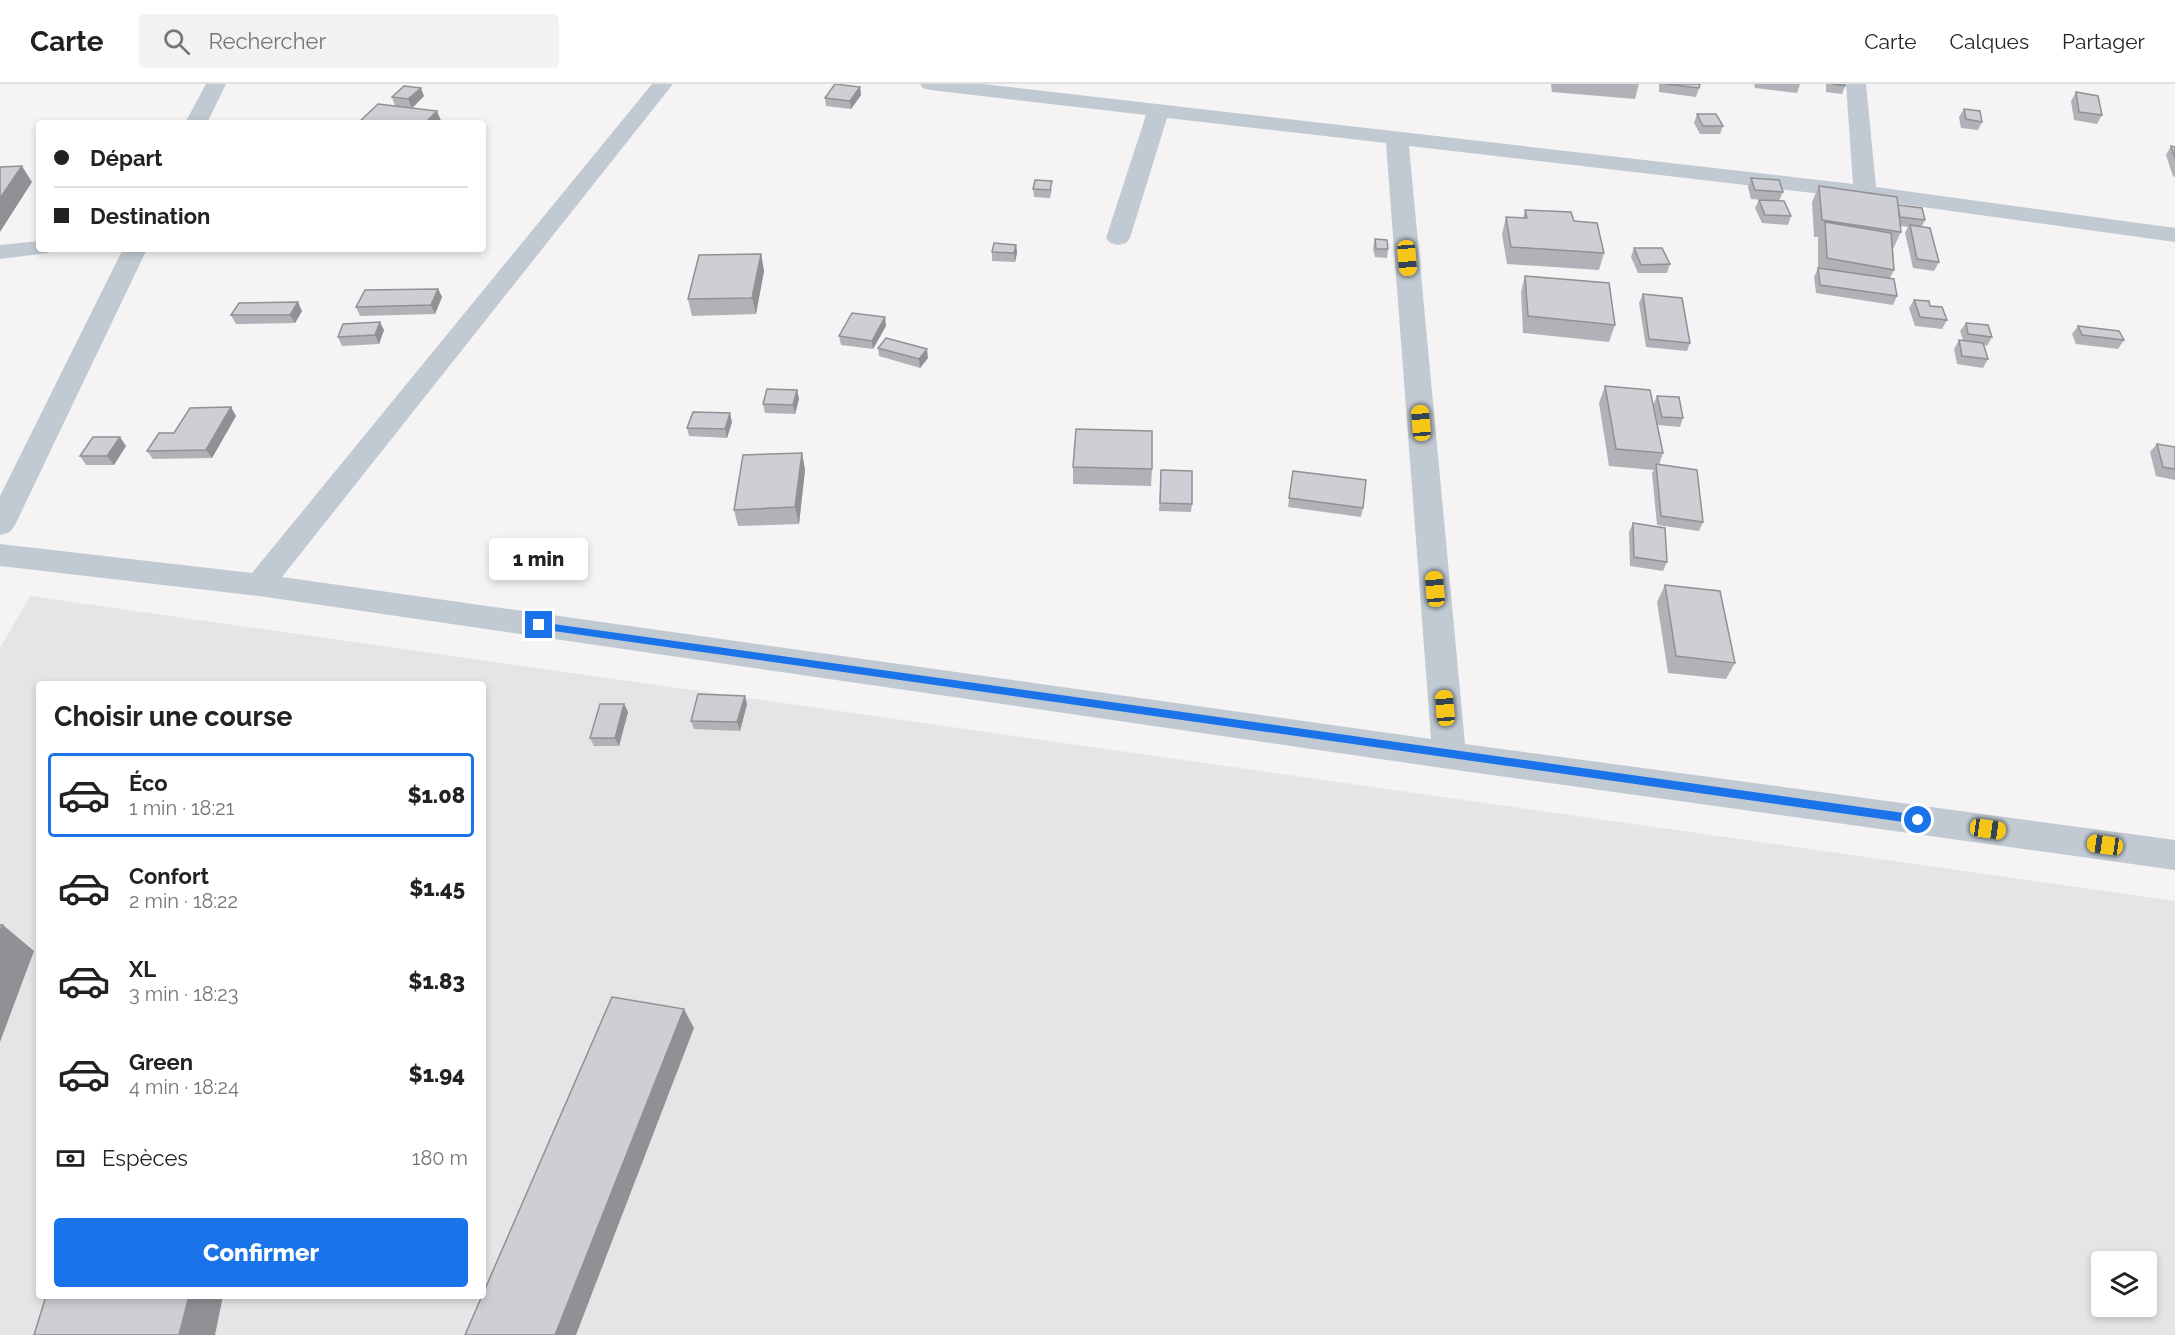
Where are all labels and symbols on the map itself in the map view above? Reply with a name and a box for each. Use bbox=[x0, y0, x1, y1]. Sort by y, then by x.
car bbox=[1396, 239, 1418, 277]
car bbox=[1410, 404, 1432, 442]
callout: 1 min bbox=[490, 538, 588, 580]
car bbox=[1424, 570, 1446, 608]
route end bbox=[525, 611, 552, 638]
car bbox=[1434, 689, 1456, 727]
route start bbox=[1904, 806, 1931, 833]
car bbox=[1969, 818, 2007, 840]
car bbox=[2086, 834, 2124, 856]

